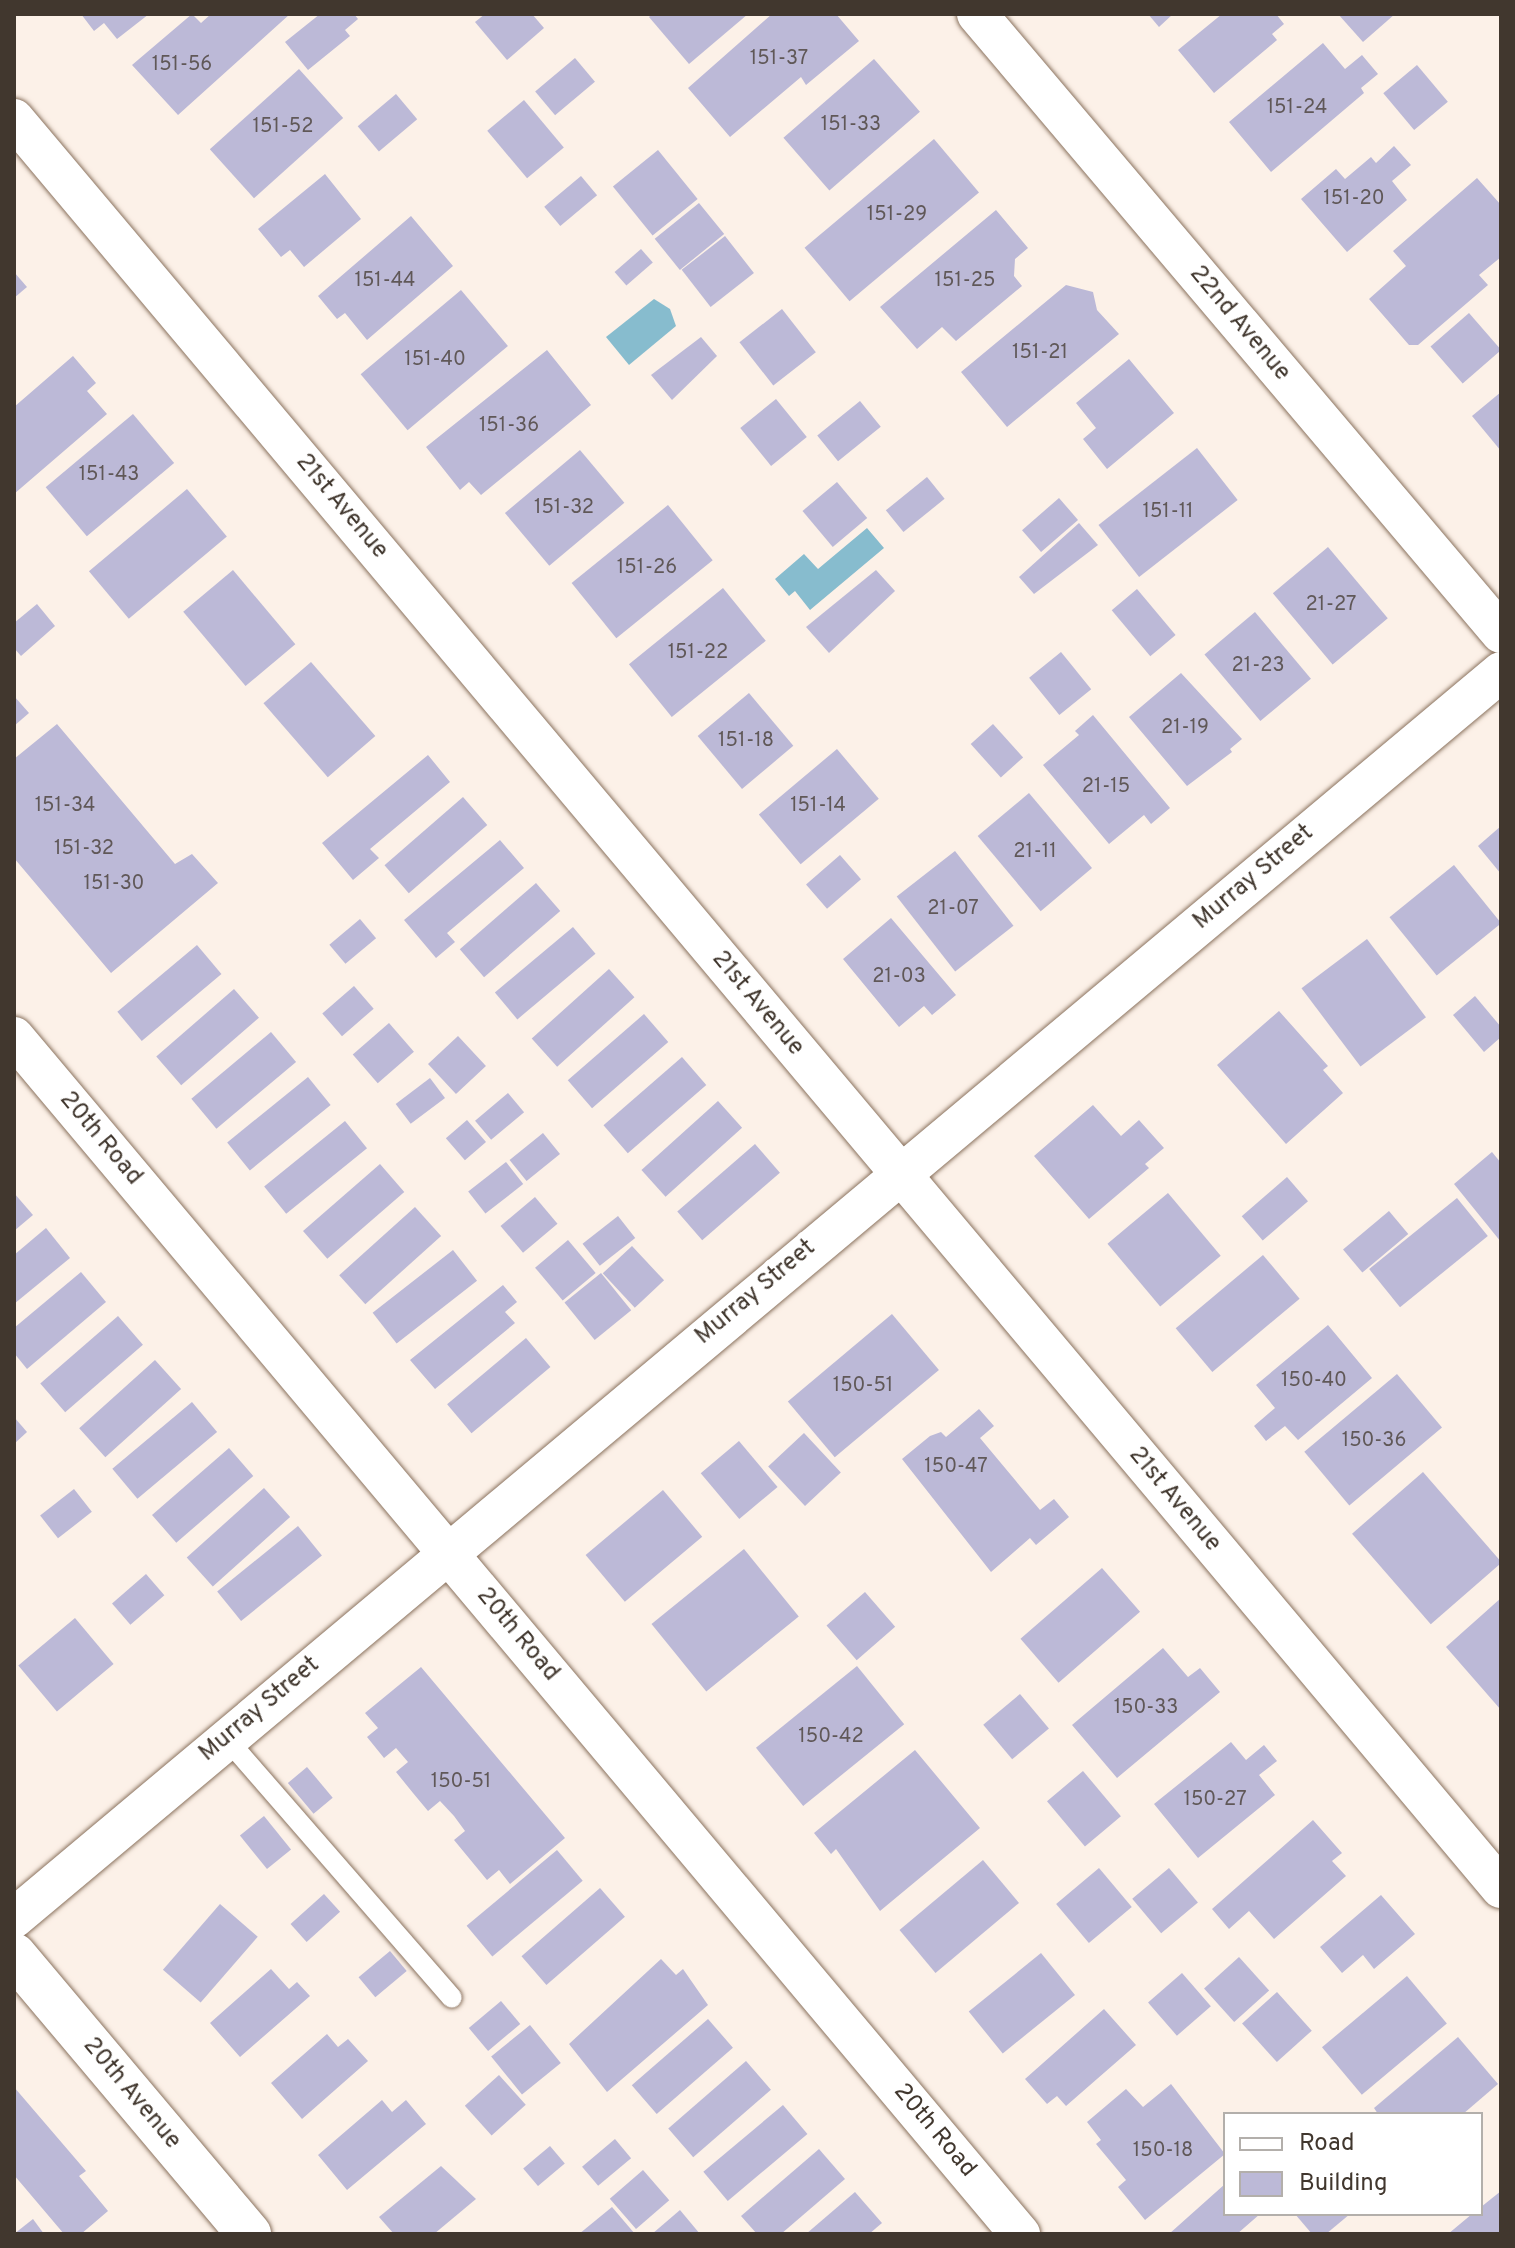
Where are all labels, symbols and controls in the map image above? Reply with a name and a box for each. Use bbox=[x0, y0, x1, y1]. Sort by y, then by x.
house number: 151-37 bbox=[750, 47, 808, 71]
house number: 151-56 bbox=[152, 53, 212, 77]
house number: 151-24 bbox=[1267, 96, 1327, 120]
house number: 151-33 bbox=[821, 113, 881, 137]
house number: 151-52 bbox=[253, 115, 313, 139]
house number: 151-20 bbox=[1323, 187, 1385, 211]
house number: 151-29 bbox=[867, 203, 927, 227]
street label: 22nd Avenue bbox=[1182, 260, 1296, 388]
house number: 151-44 bbox=[354, 269, 416, 293]
house number: 151-25 bbox=[935, 269, 995, 293]
house number: 151-21 bbox=[1012, 341, 1068, 365]
house number: 151-40 bbox=[404, 348, 466, 372]
house number: 151-36 bbox=[479, 414, 539, 438]
street label: 21st Avenue bbox=[288, 448, 394, 566]
house number: 151-43 bbox=[79, 463, 139, 487]
house number: 151-32 bbox=[534, 496, 594, 520]
house number: 151-11 bbox=[1142, 500, 1194, 524]
house number: 151-26 bbox=[617, 556, 677, 580]
house number: 21-27 bbox=[1305, 593, 1357, 617]
house number: 151-22 bbox=[668, 641, 728, 665]
house number: 21-23 bbox=[1232, 654, 1284, 678]
house number: 21-19 bbox=[1161, 716, 1209, 740]
house number: 151-18 bbox=[718, 729, 774, 753]
house number: 21-15 bbox=[1082, 775, 1130, 799]
house number: 151-34 bbox=[35, 794, 95, 818]
house number: 151-14 bbox=[790, 794, 846, 818]
street label: Murray Street bbox=[1188, 819, 1320, 937]
house number: 151-32 bbox=[54, 837, 114, 861]
house number: 21-11 bbox=[1013, 840, 1057, 864]
house number: 151-30 bbox=[84, 872, 144, 896]
house number: 21-07 bbox=[927, 897, 979, 921]
street label: 21st Avenue bbox=[704, 945, 810, 1063]
house number: 21-03 bbox=[872, 965, 926, 989]
street label: 20th Road bbox=[53, 1086, 147, 1192]
street label: Murray Street bbox=[690, 1234, 822, 1352]
house number: 150-40 bbox=[1281, 1369, 1347, 1393]
house number: 150-51 bbox=[833, 1374, 893, 1398]
house number: 150-36 bbox=[1342, 1429, 1406, 1453]
street label: 21st Avenue bbox=[1121, 1441, 1227, 1559]
house number: 150-47 bbox=[924, 1455, 988, 1479]
street label: 20th Road bbox=[470, 1582, 564, 1688]
street label: Murray Street bbox=[194, 1651, 326, 1769]
house number: 150-33 bbox=[1114, 1696, 1178, 1720]
house number: 150-42 bbox=[798, 1725, 864, 1749]
house number: 150-51 bbox=[431, 1770, 491, 1794]
house number: 150-27 bbox=[1183, 1788, 1247, 1812]
street label: 20th Avenue bbox=[76, 2032, 186, 2156]
street label: 20th Road bbox=[887, 2078, 981, 2184]
legend bbox=[1223, 2112, 1483, 2216]
text: Road bbox=[1299, 2129, 1355, 2159]
house number: 150-18 bbox=[1133, 2139, 1193, 2163]
text: Building bbox=[1299, 2169, 1388, 2199]

